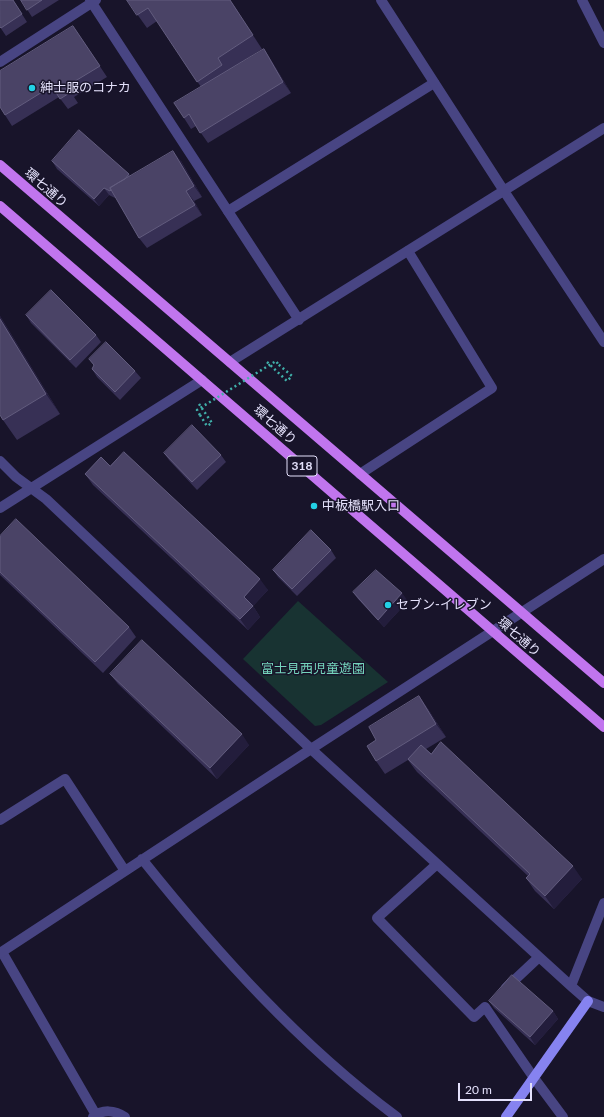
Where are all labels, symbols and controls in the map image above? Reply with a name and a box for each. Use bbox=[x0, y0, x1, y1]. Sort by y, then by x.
place label: 紳士服のコナカ bbox=[40, 80, 131, 96]
marker: 紳士服のコナカ bbox=[27, 83, 37, 93]
street label: 環七通り bbox=[21, 165, 71, 211]
street label: 環七通り bbox=[250, 402, 300, 448]
road number: 318 bbox=[287, 456, 317, 476]
place label: 中板橋駅入口 bbox=[322, 498, 400, 514]
marker: 中板橋駅入口 bbox=[309, 501, 319, 511]
place label: セブン-イレブン bbox=[396, 597, 492, 613]
marker: セブン-イレブン bbox=[383, 600, 393, 610]
street label: 環七通り bbox=[494, 614, 544, 660]
park label: 富士見西児童遊園 bbox=[261, 661, 365, 677]
scale bar bbox=[460, 1075, 534, 1101]
text: 20 m bbox=[465, 1082, 492, 1097]

